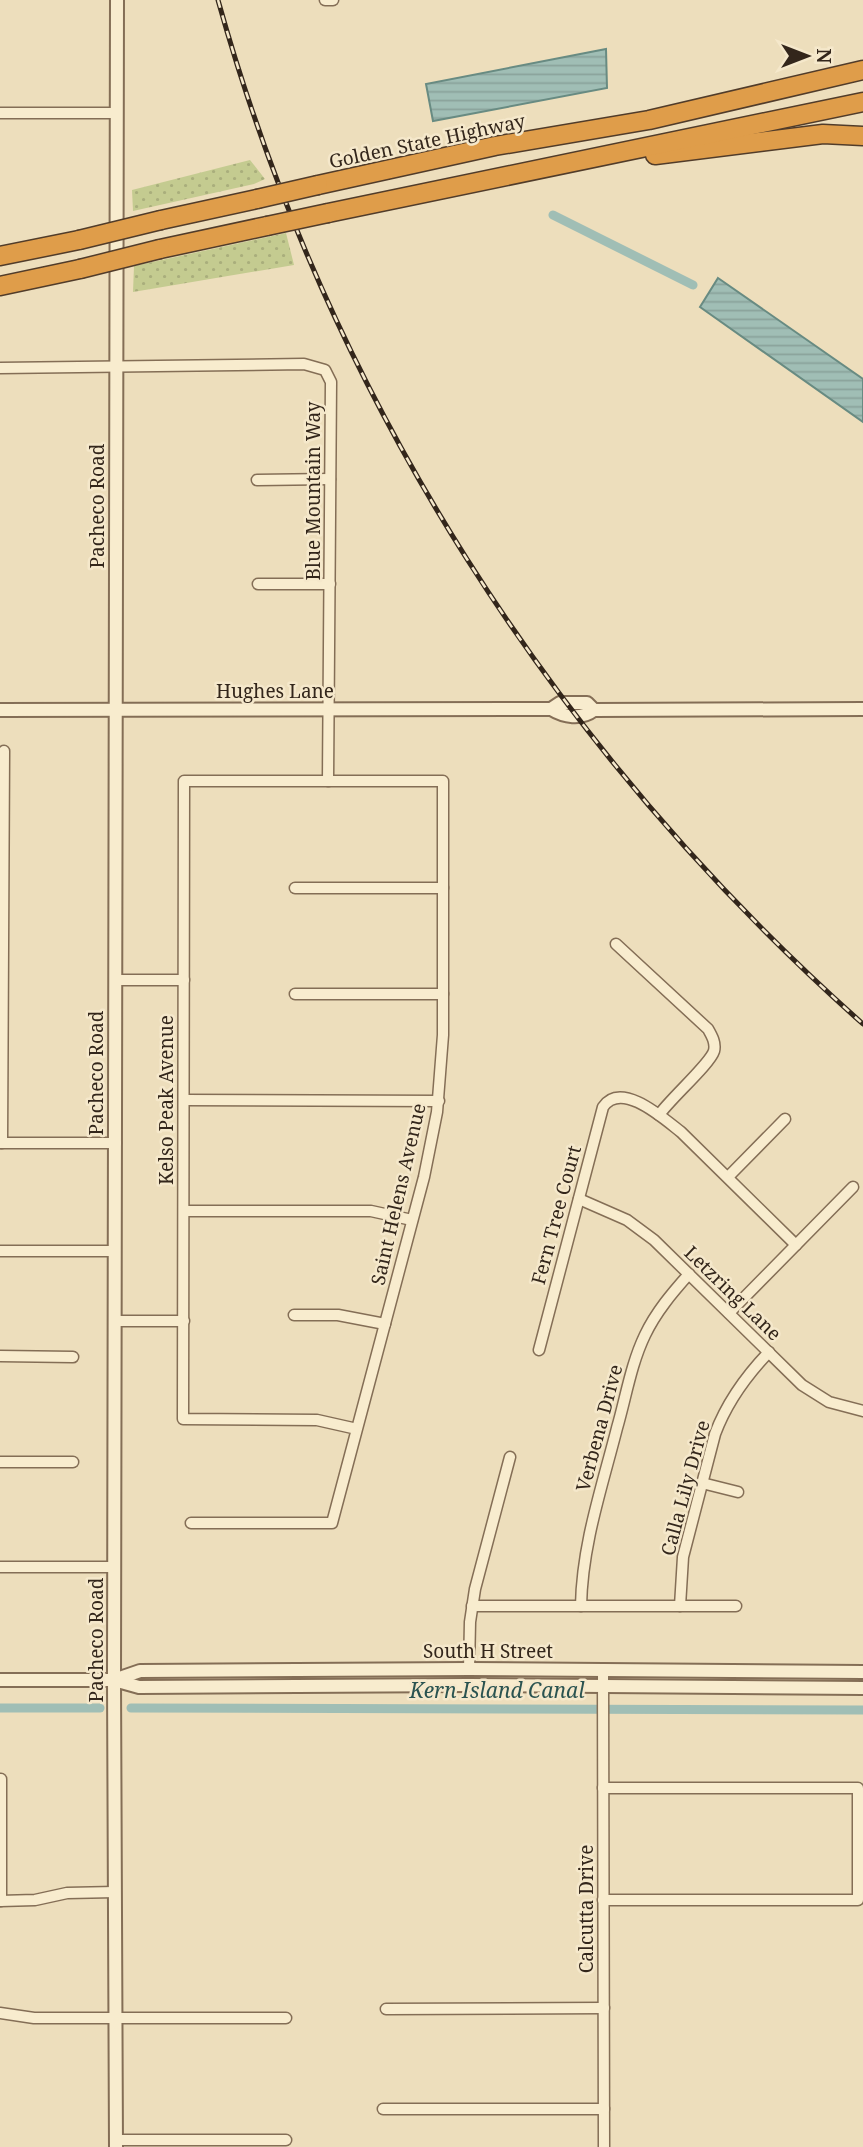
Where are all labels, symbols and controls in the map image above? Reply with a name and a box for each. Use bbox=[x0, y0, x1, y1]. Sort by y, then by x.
north arrow bbox=[772, 21, 842, 91]
text: N bbox=[811, 49, 837, 64]
street label: Golden State Highway bbox=[327, 107, 528, 174]
street label: Blue Mountain Way bbox=[300, 401, 326, 580]
street label: Pacheco Road bbox=[84, 443, 110, 568]
street label: Hughes Lane bbox=[216, 678, 334, 704]
street label: Pacheco Road bbox=[83, 1010, 109, 1135]
street label: Kelso Peak Avenue bbox=[153, 1015, 179, 1185]
street label: Saint Helens Avenue bbox=[364, 1100, 432, 1288]
street label: Fern Tree Court bbox=[525, 1142, 587, 1287]
street label: Letzring Lane bbox=[679, 1240, 787, 1346]
street label: Verbena Drive bbox=[570, 1362, 628, 1494]
street label: Calla Lily Drive bbox=[654, 1417, 716, 1559]
street label: Pacheco Road bbox=[83, 1577, 109, 1702]
street label: South H Street bbox=[423, 1638, 553, 1664]
water label: Kern Island Canal bbox=[408, 1676, 585, 1704]
street label: Calcutta Drive bbox=[573, 1845, 599, 1973]

